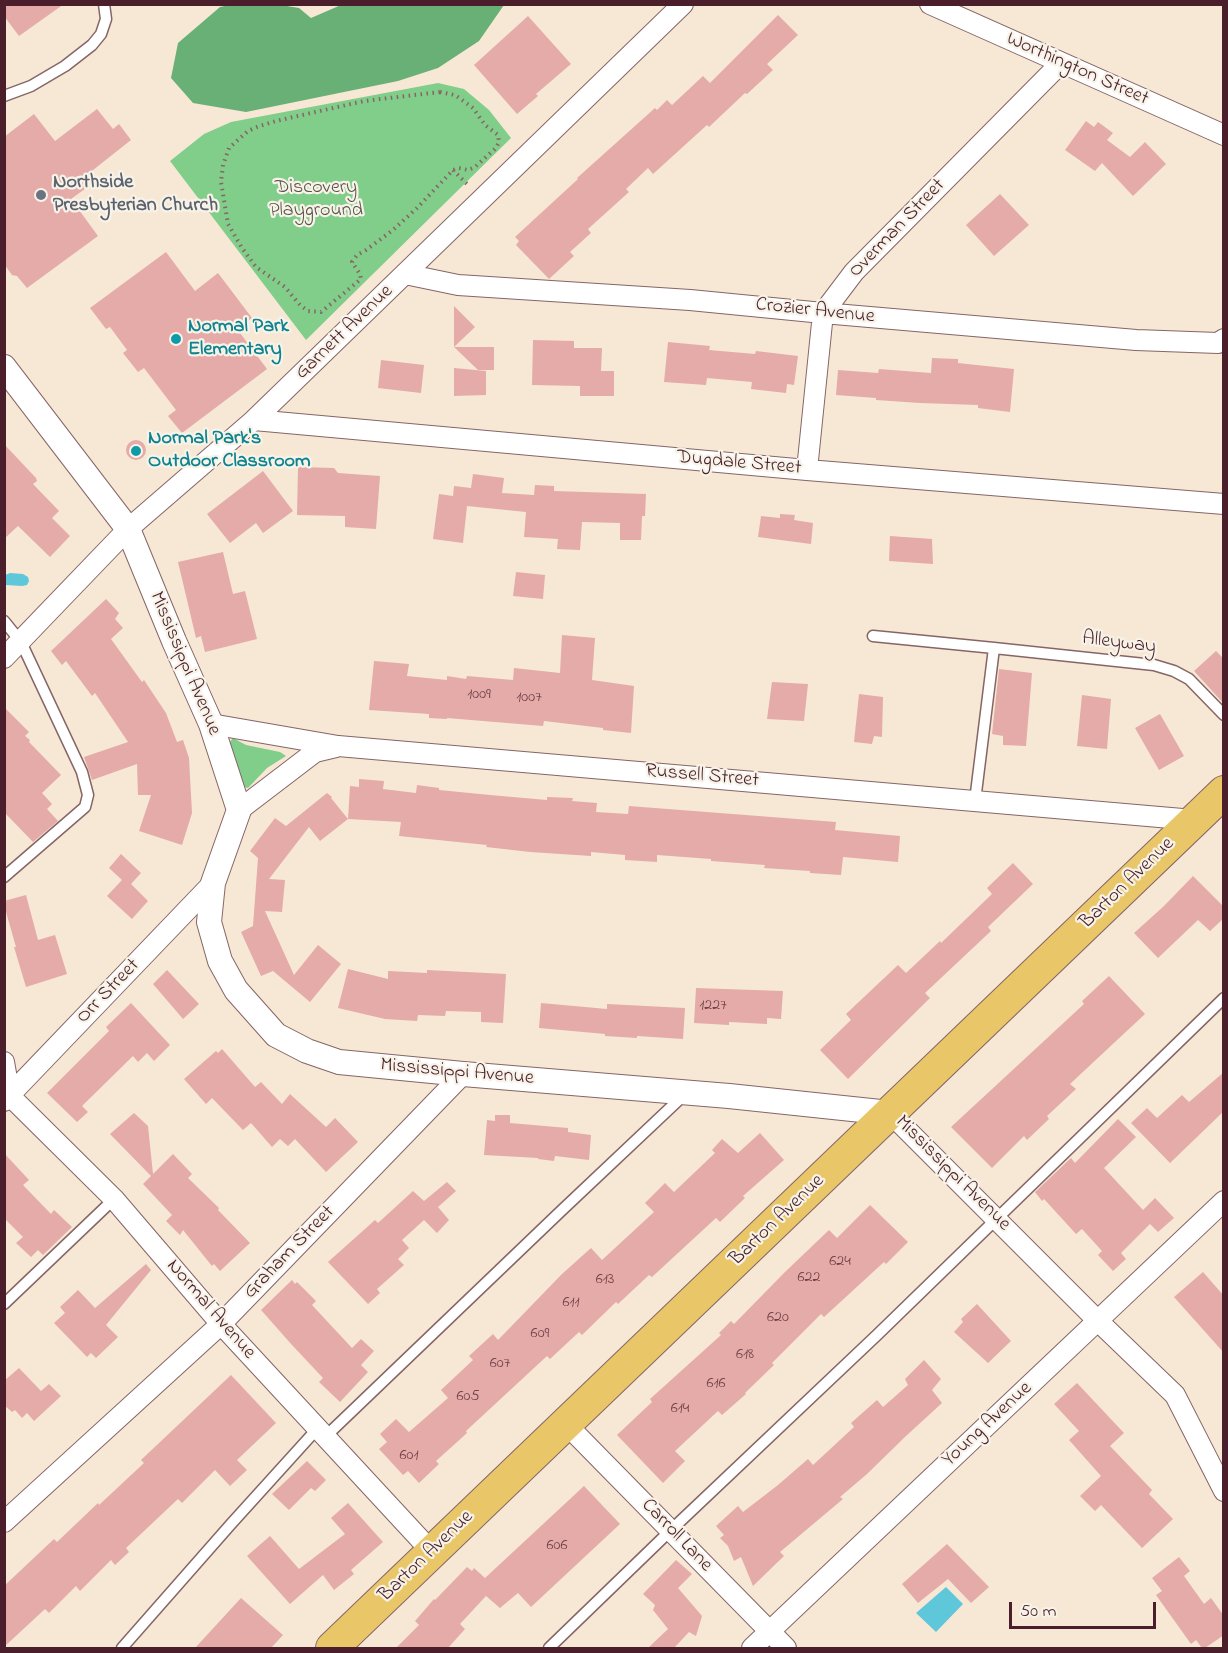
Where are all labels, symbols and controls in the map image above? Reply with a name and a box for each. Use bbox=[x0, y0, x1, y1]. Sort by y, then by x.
street label: Worthington Street bbox=[1002, 28, 1152, 112]
place label: Northside Presbyterian Church bbox=[53, 172, 218, 219]
street label: Overman Street bbox=[845, 175, 951, 283]
park label: Discovery Playground bbox=[269, 177, 363, 224]
marker: Northside Presbyterian Church bbox=[34, 188, 48, 202]
street label: Garnett Avenue bbox=[291, 280, 399, 386]
street label: Crozier Avenue bbox=[754, 294, 876, 330]
place label: Normal Park Elementary bbox=[188, 316, 289, 363]
marker: Normal Park Elementary bbox=[169, 332, 183, 346]
place label: Normal Park's Outdoor Classroom bbox=[148, 428, 310, 475]
marker: Normal Park's Outdoor Classroom bbox=[129, 444, 143, 458]
street label: Dugdale Street bbox=[676, 447, 802, 481]
street label: Mississippi Avenue bbox=[143, 589, 225, 739]
street label: Alleyway bbox=[1081, 628, 1157, 660]
house number: 1009 bbox=[467, 685, 491, 705]
house number: 1007 bbox=[516, 688, 542, 708]
street label: Russell Street bbox=[644, 760, 760, 794]
street label: Barton Avenue bbox=[1076, 833, 1180, 935]
street label: Orr Street bbox=[72, 955, 146, 1029]
house number: 1227 bbox=[699, 996, 727, 1016]
street label: Mississippi Avenue bbox=[379, 1054, 535, 1092]
street label: Mississippi Avenue bbox=[889, 1111, 1015, 1237]
street label: Barton Avenue bbox=[726, 1170, 830, 1272]
street label: Graham Street bbox=[239, 1201, 341, 1305]
house number: 624 bbox=[829, 1252, 851, 1272]
street label: Normal Avenue bbox=[160, 1255, 260, 1365]
house number: 622 bbox=[798, 1268, 820, 1288]
house number: 613 bbox=[596, 1270, 614, 1290]
house number: 611 bbox=[562, 1293, 580, 1313]
house number: 620 bbox=[767, 1308, 789, 1328]
house number: 609 bbox=[531, 1324, 549, 1344]
house number: 618 bbox=[736, 1345, 754, 1365]
house number: 607 bbox=[490, 1354, 510, 1374]
house number: 616 bbox=[706, 1374, 726, 1394]
street label: Young Avenue bbox=[938, 1377, 1038, 1473]
house number: 605 bbox=[456, 1387, 480, 1407]
house number: 614 bbox=[671, 1399, 689, 1419]
house number: 601 bbox=[399, 1446, 419, 1466]
street label: Carroll Lane bbox=[635, 1494, 717, 1578]
street label: Barton Avenue bbox=[375, 1506, 479, 1608]
house number: 606 bbox=[547, 1536, 567, 1556]
scale bar bbox=[1012, 1590, 1159, 1628]
text: 50 m bbox=[1020, 1599, 1057, 1625]

